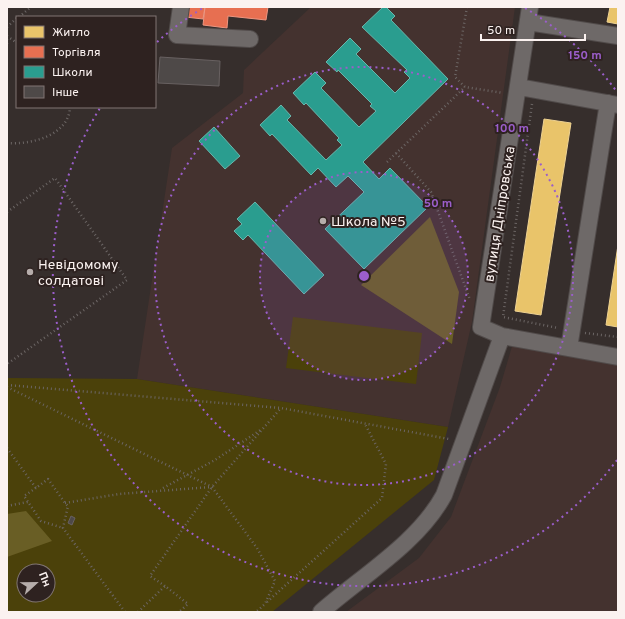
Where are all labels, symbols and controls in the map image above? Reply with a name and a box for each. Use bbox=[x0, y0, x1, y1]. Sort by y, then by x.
legend bbox=[16, 16, 156, 108]
scale bar bbox=[481, 16, 585, 42]
text: 50 m bbox=[487, 23, 515, 39]
text: Житло bbox=[52, 25, 90, 41]
text: Торгівля bbox=[52, 45, 100, 61]
text: 150 m bbox=[568, 48, 602, 64]
text: Школи bbox=[52, 65, 93, 81]
text: Інше bbox=[52, 85, 79, 101]
text: 100 m bbox=[495, 121, 529, 137]
street label: вулиця Дніпровська bbox=[481, 145, 520, 283]
text: 50 m bbox=[424, 196, 452, 212]
place label: Школа №5 bbox=[331, 214, 406, 231]
marker: Школа №5 bbox=[318, 216, 328, 226]
place label: Невідомому солдатові bbox=[38, 257, 118, 290]
marker: Невідомому солдатові bbox=[25, 267, 35, 277]
centre of rings bbox=[357, 269, 371, 283]
north arrow bbox=[16, 563, 56, 603]
text: Пн bbox=[35, 570, 54, 589]

